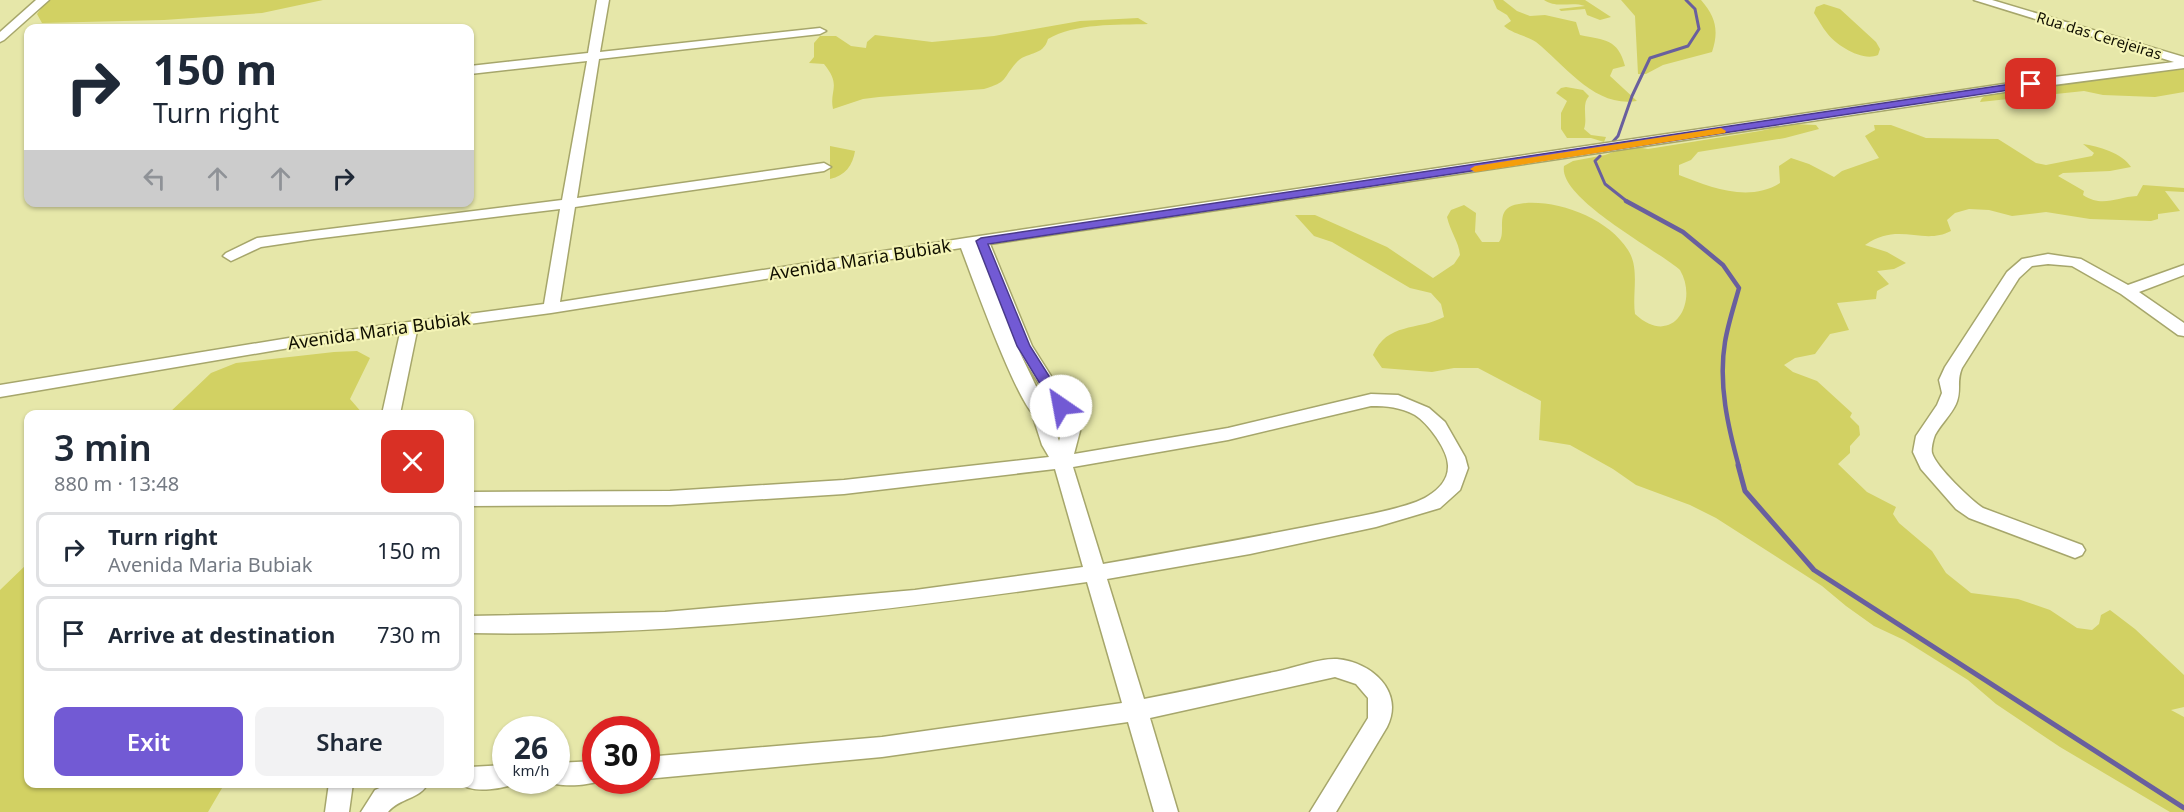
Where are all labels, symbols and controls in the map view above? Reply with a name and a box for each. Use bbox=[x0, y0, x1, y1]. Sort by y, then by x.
street label: Rua das Cerejeiras bbox=[2034, 7, 2164, 64]
text: 150 m bbox=[153, 40, 277, 97]
icon: right bbox=[54, 48, 132, 126]
pin bbox=[2005, 58, 2056, 109]
icon: arrive bbox=[2014, 67, 2047, 100]
text: Turn right bbox=[153, 94, 279, 131]
icon: left bbox=[138, 162, 171, 195]
icon: ahead bbox=[201, 162, 234, 195]
icon: ahead bbox=[264, 162, 297, 195]
icon: right bbox=[327, 162, 360, 195]
street label: Avenida Maria Bubiak bbox=[767, 233, 953, 285]
street label: Avenida Maria Bubiak bbox=[286, 305, 472, 355]
position arrow bbox=[1029, 374, 1093, 438]
text: 3 min bbox=[54, 423, 152, 472]
button: close bbox=[381, 430, 444, 493]
text: 880 m · 13:48 bbox=[54, 470, 179, 497]
text: Turn right bbox=[108, 521, 218, 551]
icon: right bbox=[57, 533, 90, 566]
text: 150 m bbox=[377, 535, 441, 565]
text: Avenida Maria Bubiak bbox=[108, 551, 312, 578]
icon: arrive bbox=[57, 617, 90, 650]
text: Arrive at destination bbox=[108, 619, 335, 649]
text: 730 m bbox=[377, 619, 441, 649]
button: Exit bbox=[54, 707, 243, 776]
button: Share bbox=[255, 707, 444, 776]
speed limit sign: 30 bbox=[582, 716, 660, 794]
text: 26 bbox=[514, 727, 548, 768]
text: km/h bbox=[513, 760, 549, 780]

